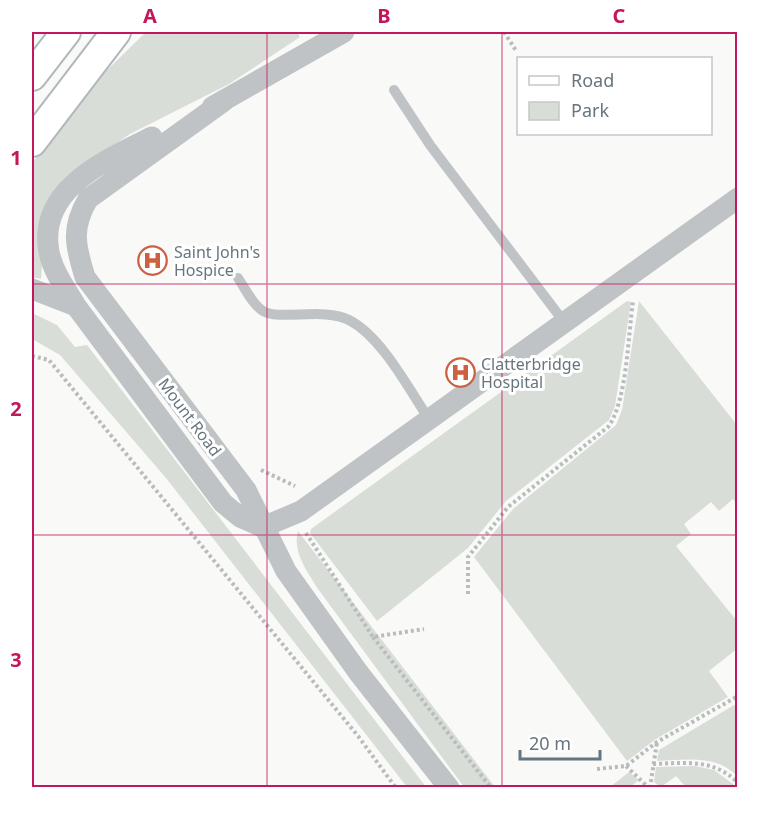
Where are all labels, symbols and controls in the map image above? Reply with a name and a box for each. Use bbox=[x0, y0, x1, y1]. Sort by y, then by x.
text: A bbox=[143, 2, 157, 29]
text: B bbox=[377, 2, 391, 29]
text: C bbox=[613, 2, 626, 29]
legend bbox=[517, 57, 712, 135]
text: Road bbox=[571, 68, 614, 92]
text: Park bbox=[571, 98, 609, 122]
text: 1 bbox=[10, 144, 22, 171]
place label: Saint John's Hospice bbox=[174, 241, 260, 281]
hospital icon: Saint John's Hospice bbox=[137, 245, 169, 277]
place label: Clatterbridge Hospital bbox=[481, 353, 581, 393]
hospital icon: Clatterbridge Hospital bbox=[444, 357, 476, 389]
street label: Mount Road bbox=[153, 373, 227, 461]
text: 2 bbox=[10, 395, 22, 422]
text: 3 bbox=[10, 646, 22, 673]
scale bar bbox=[520, 723, 600, 761]
text: 20 m bbox=[529, 731, 571, 755]

